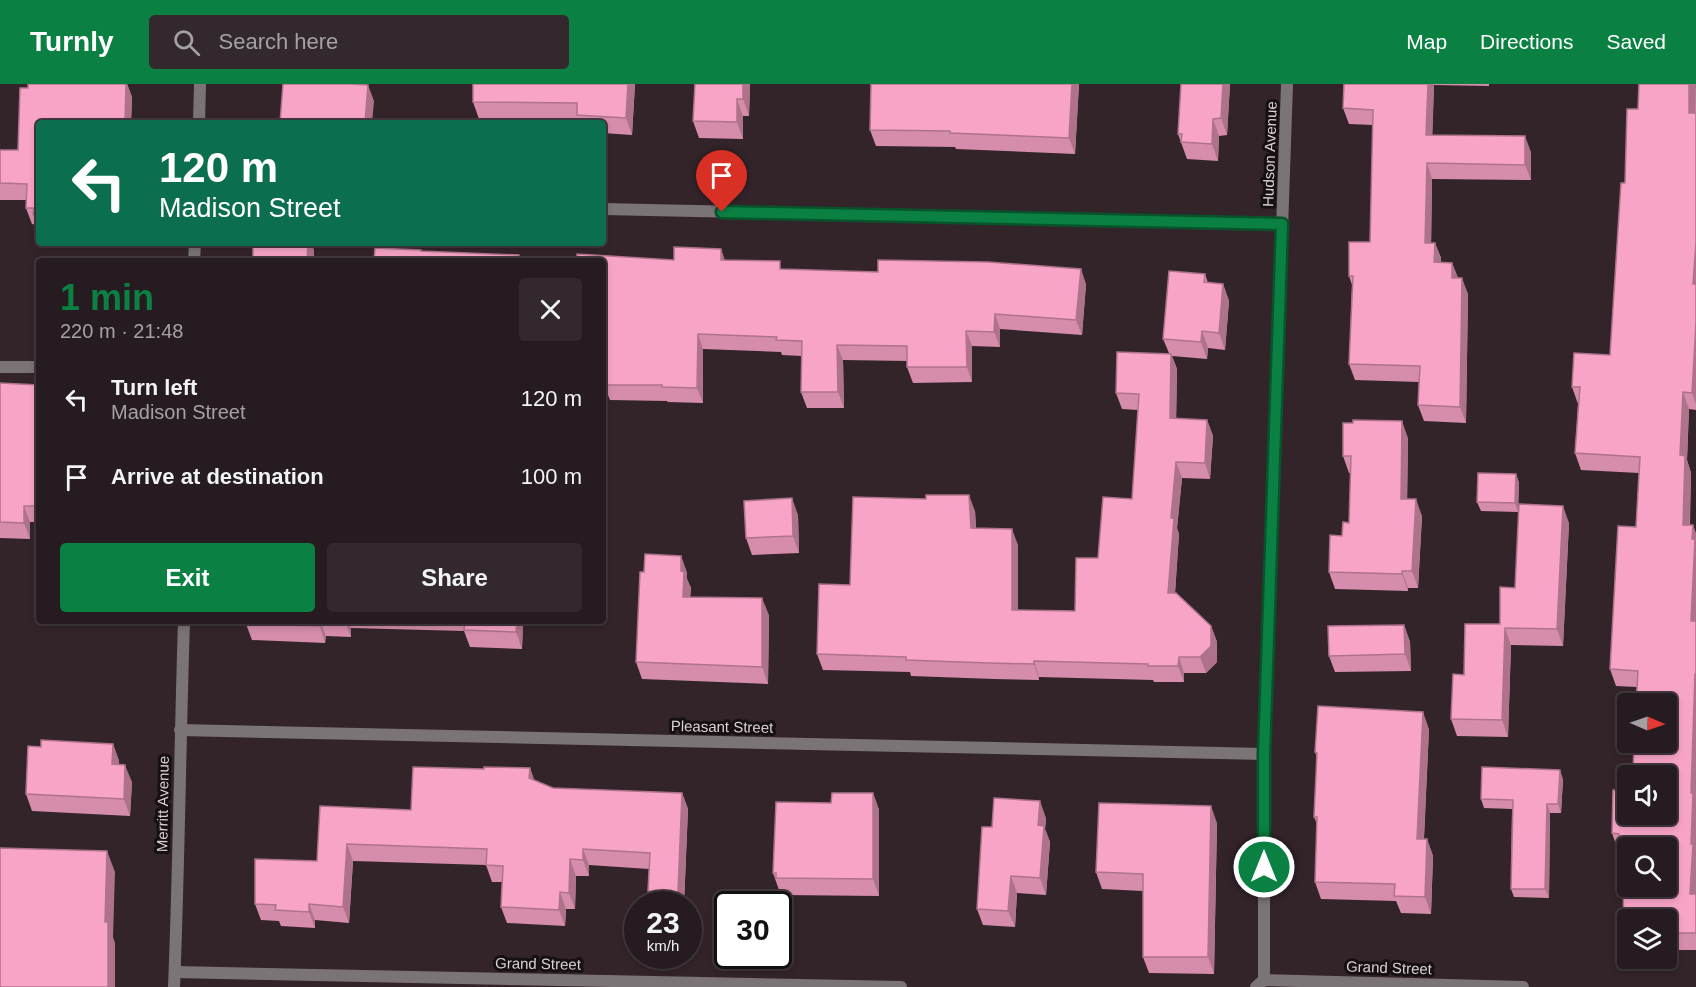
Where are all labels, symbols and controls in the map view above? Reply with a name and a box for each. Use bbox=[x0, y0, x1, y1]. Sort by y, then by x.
search box bbox=[149, 15, 569, 69]
text: Turnly bbox=[30, 26, 113, 57]
icon: search bbox=[170, 26, 203, 59]
text: Search here bbox=[218, 29, 338, 54]
text: Map bbox=[1406, 30, 1447, 53]
text: Directions bbox=[1480, 30, 1573, 53]
text: Saved bbox=[1606, 30, 1666, 53]
street label: Hudson Avenue bbox=[1259, 101, 1280, 207]
icon: left bbox=[60, 144, 138, 222]
text: 120 m bbox=[159, 144, 278, 191]
pin bbox=[696, 150, 747, 212]
icon: arrive bbox=[705, 159, 738, 192]
text: Madison Street bbox=[159, 193, 341, 223]
text: 1 min bbox=[60, 277, 154, 318]
button: close bbox=[519, 278, 582, 341]
text: 220 m · 21:48 bbox=[60, 320, 183, 342]
text: Turn left bbox=[111, 375, 197, 400]
icon: left bbox=[60, 383, 93, 416]
text: 120 m bbox=[521, 386, 582, 411]
text: Madison Street bbox=[111, 401, 246, 423]
icon: arrive bbox=[60, 461, 93, 494]
text: Arrive at destination bbox=[111, 464, 324, 489]
text: 100 m bbox=[521, 464, 582, 489]
button: Exit bbox=[60, 543, 315, 612]
button: Share bbox=[327, 543, 582, 612]
north arrow bbox=[1617, 693, 1677, 753]
map controls bbox=[1617, 693, 1677, 969]
street label: Pleasant Street bbox=[671, 717, 774, 736]
street label: Merritt Avenue bbox=[153, 756, 172, 852]
button: sound bbox=[1617, 765, 1677, 825]
position arrow bbox=[1232, 835, 1296, 899]
button: search bbox=[1617, 837, 1677, 897]
speed limit sign: 30 bbox=[714, 891, 792, 969]
text: 23 bbox=[646, 906, 680, 939]
button: layers bbox=[1617, 909, 1677, 969]
text: km/h bbox=[647, 937, 679, 954]
street label: Grand Street bbox=[495, 954, 582, 973]
street label: Grand Street bbox=[1346, 958, 1433, 978]

